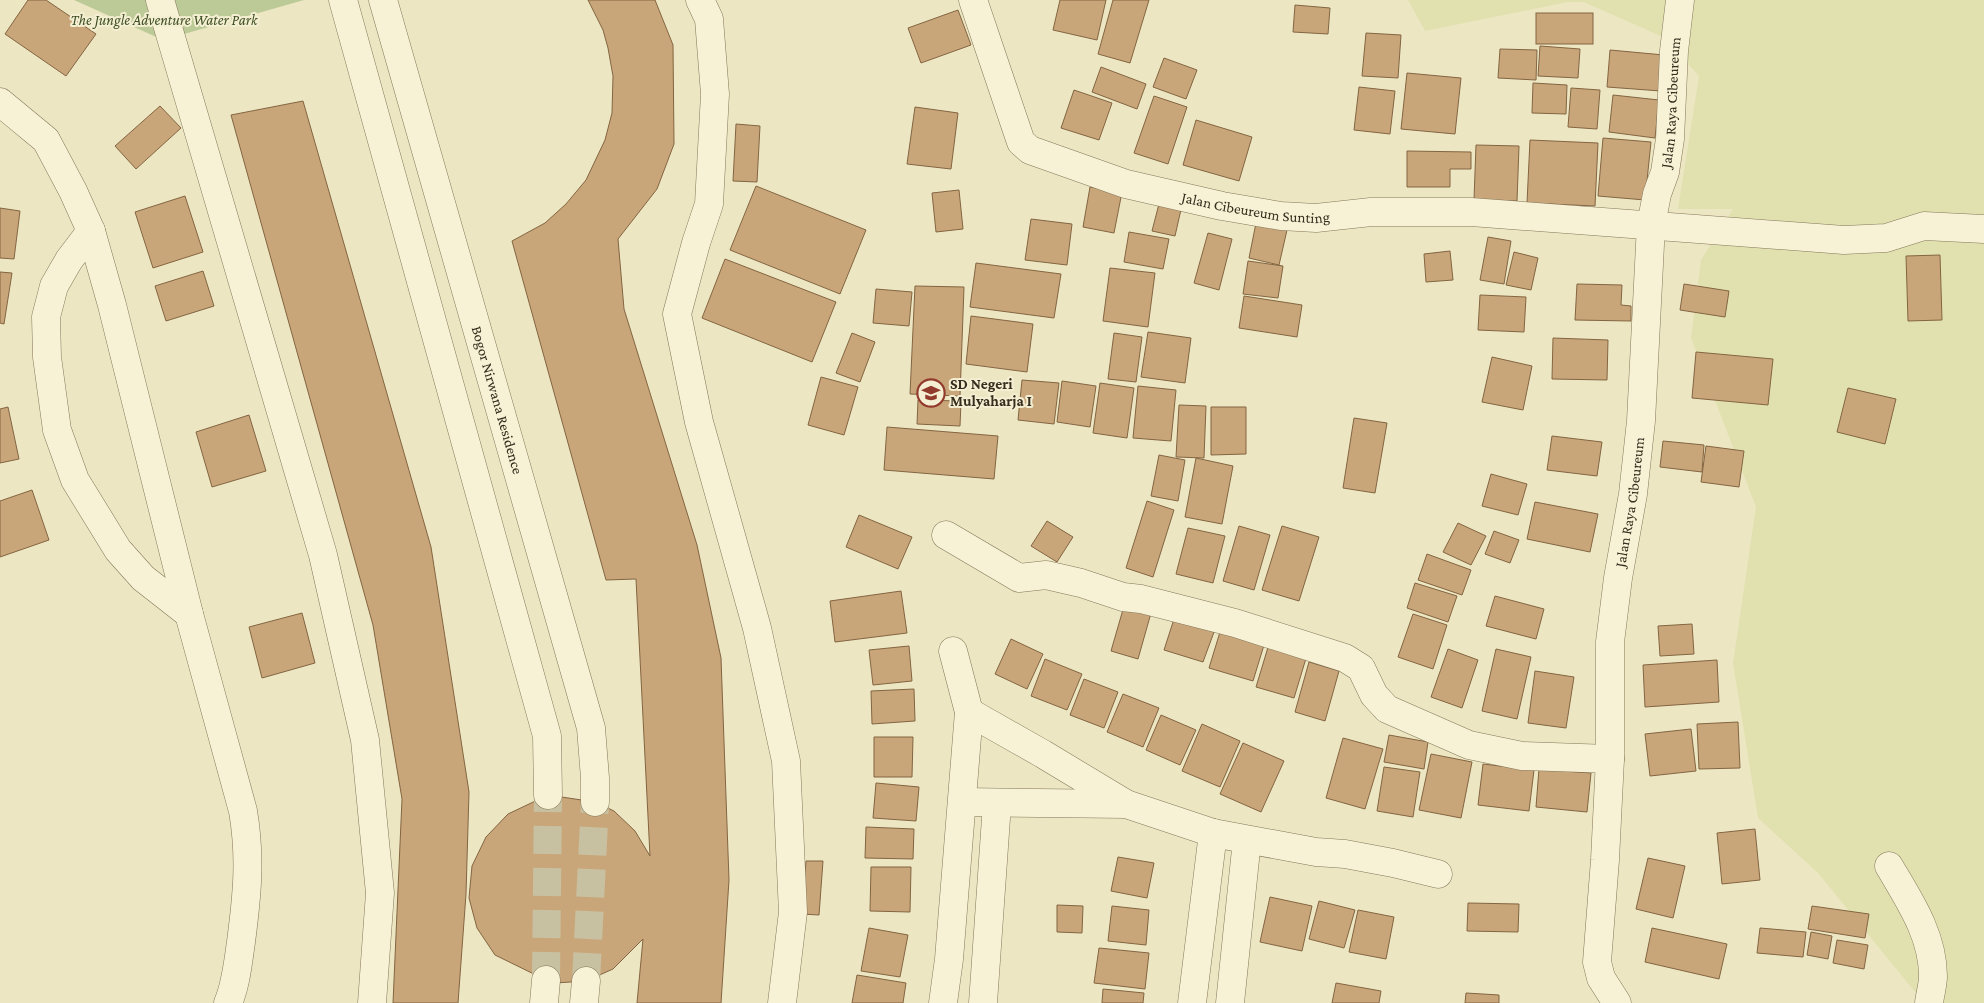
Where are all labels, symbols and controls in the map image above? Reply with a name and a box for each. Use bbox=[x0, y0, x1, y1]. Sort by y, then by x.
park label: The Jungle Adventure Water Park bbox=[71, 12, 259, 29]
street label: Jalan Raya Cibeureum bbox=[1657, 36, 1684, 171]
street label: Jalan Cibeureum Sunting bbox=[1178, 189, 1331, 226]
street label: Bogor Nirwana Residence bbox=[469, 324, 526, 476]
place label: SD Negeri Mulyaharja I bbox=[950, 376, 1032, 410]
school or university icon: SD Negeri Mulyaharja I bbox=[916, 378, 946, 408]
street label: Jalan Raya Cibeureum bbox=[1612, 436, 1647, 571]

